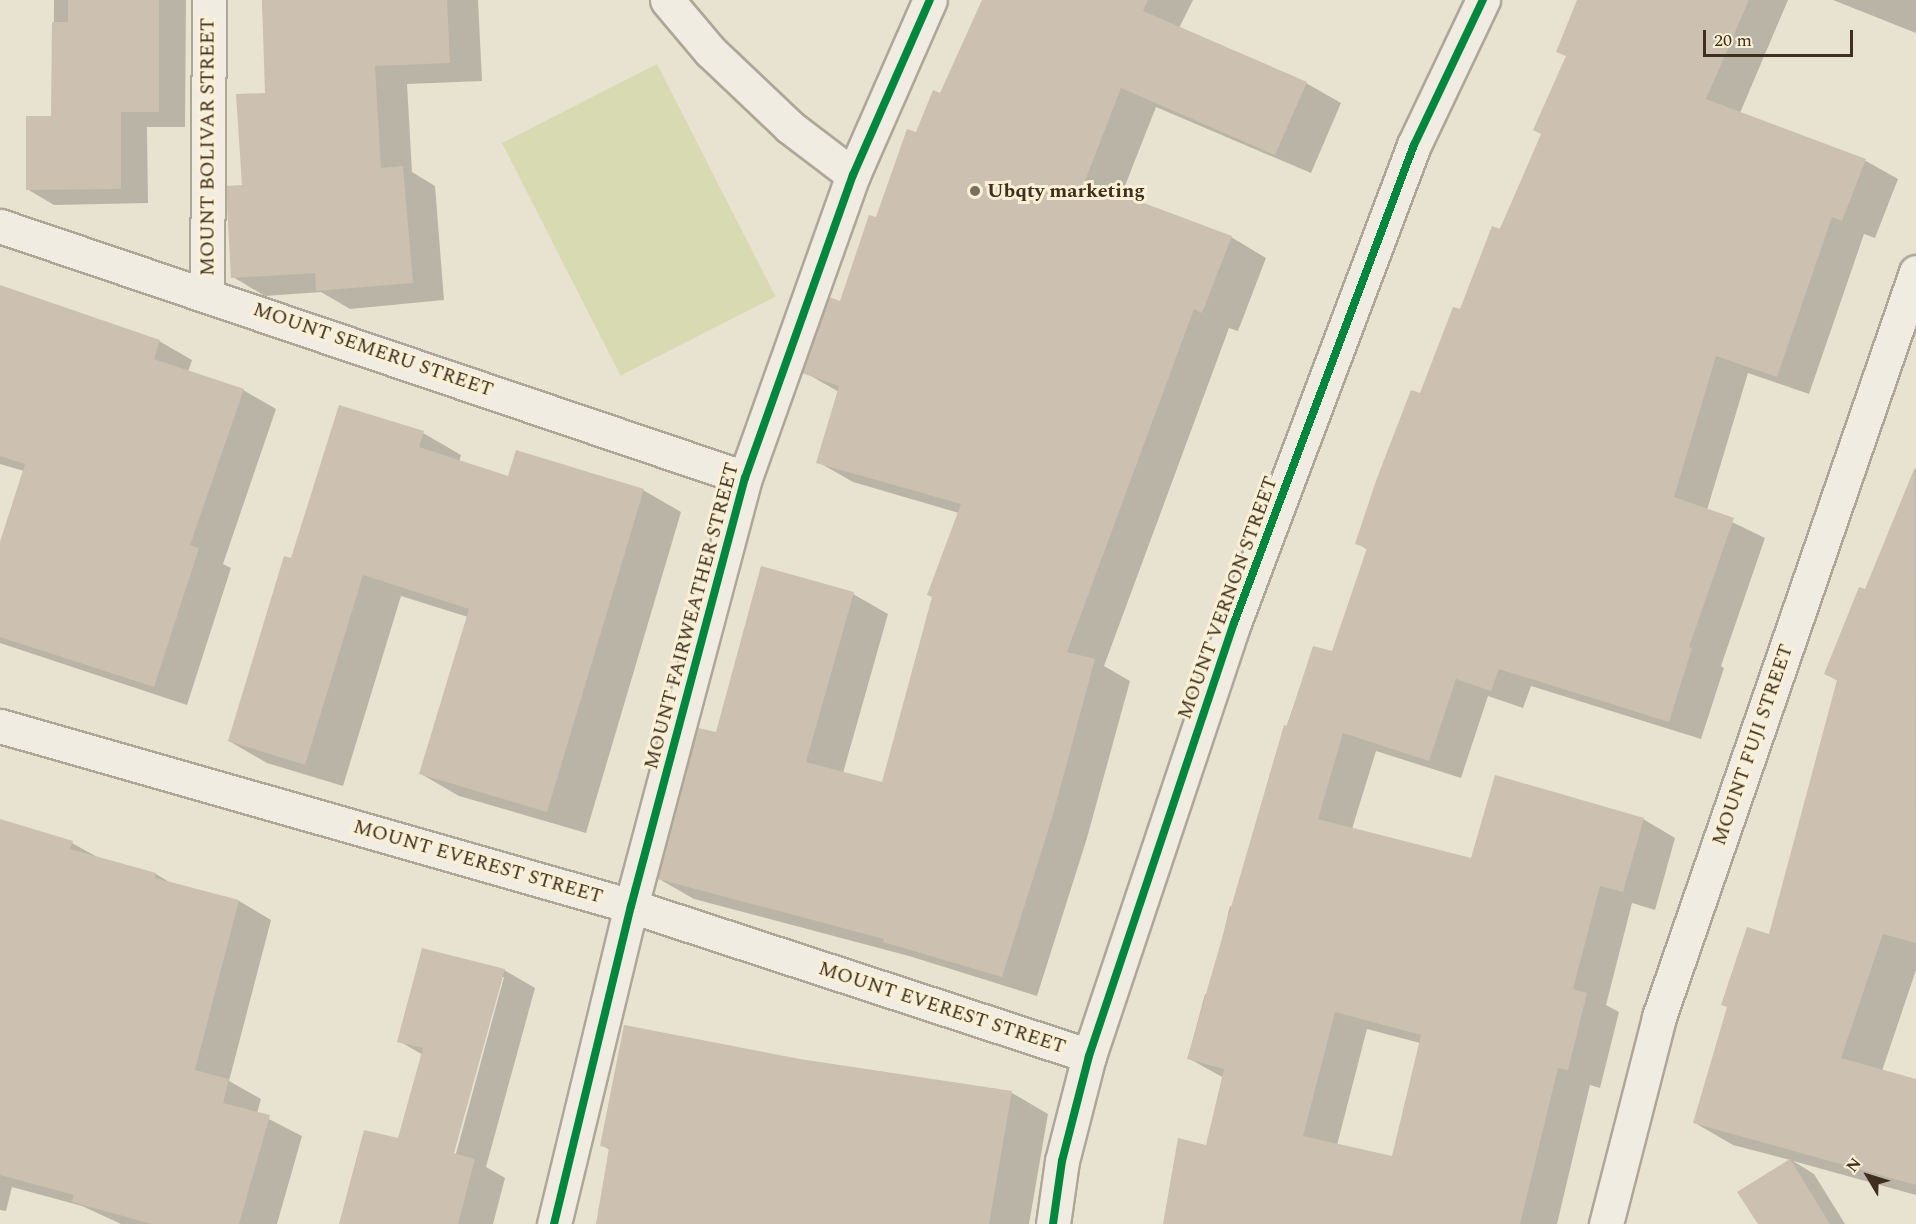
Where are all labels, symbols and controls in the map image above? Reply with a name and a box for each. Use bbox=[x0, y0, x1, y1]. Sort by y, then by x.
street label: MOUNT BOLIVAR STREET bbox=[196, 18, 220, 276]
scale bar bbox=[1706, 18, 1856, 56]
text: 20 m bbox=[1714, 27, 1752, 54]
place label: Ubqty marketing bbox=[987, 179, 1145, 203]
marker: Ubqty marketing bbox=[968, 184, 982, 198]
street label: MOUNT SEMERU STREET bbox=[250, 298, 496, 402]
street label: MOUNT FAIRWEATHER STREET bbox=[639, 460, 745, 772]
street label: MOUNT VERNON STREET bbox=[1173, 473, 1283, 723]
street label: MOUNT FUJI STREET bbox=[1707, 641, 1799, 849]
street label: MOUNT EVEREST STREET bbox=[350, 815, 606, 909]
street label: MOUNT EVEREST STREET bbox=[815, 957, 1069, 1059]
north arrow bbox=[1838, 1146, 1898, 1206]
text: N bbox=[1840, 1152, 1867, 1177]

